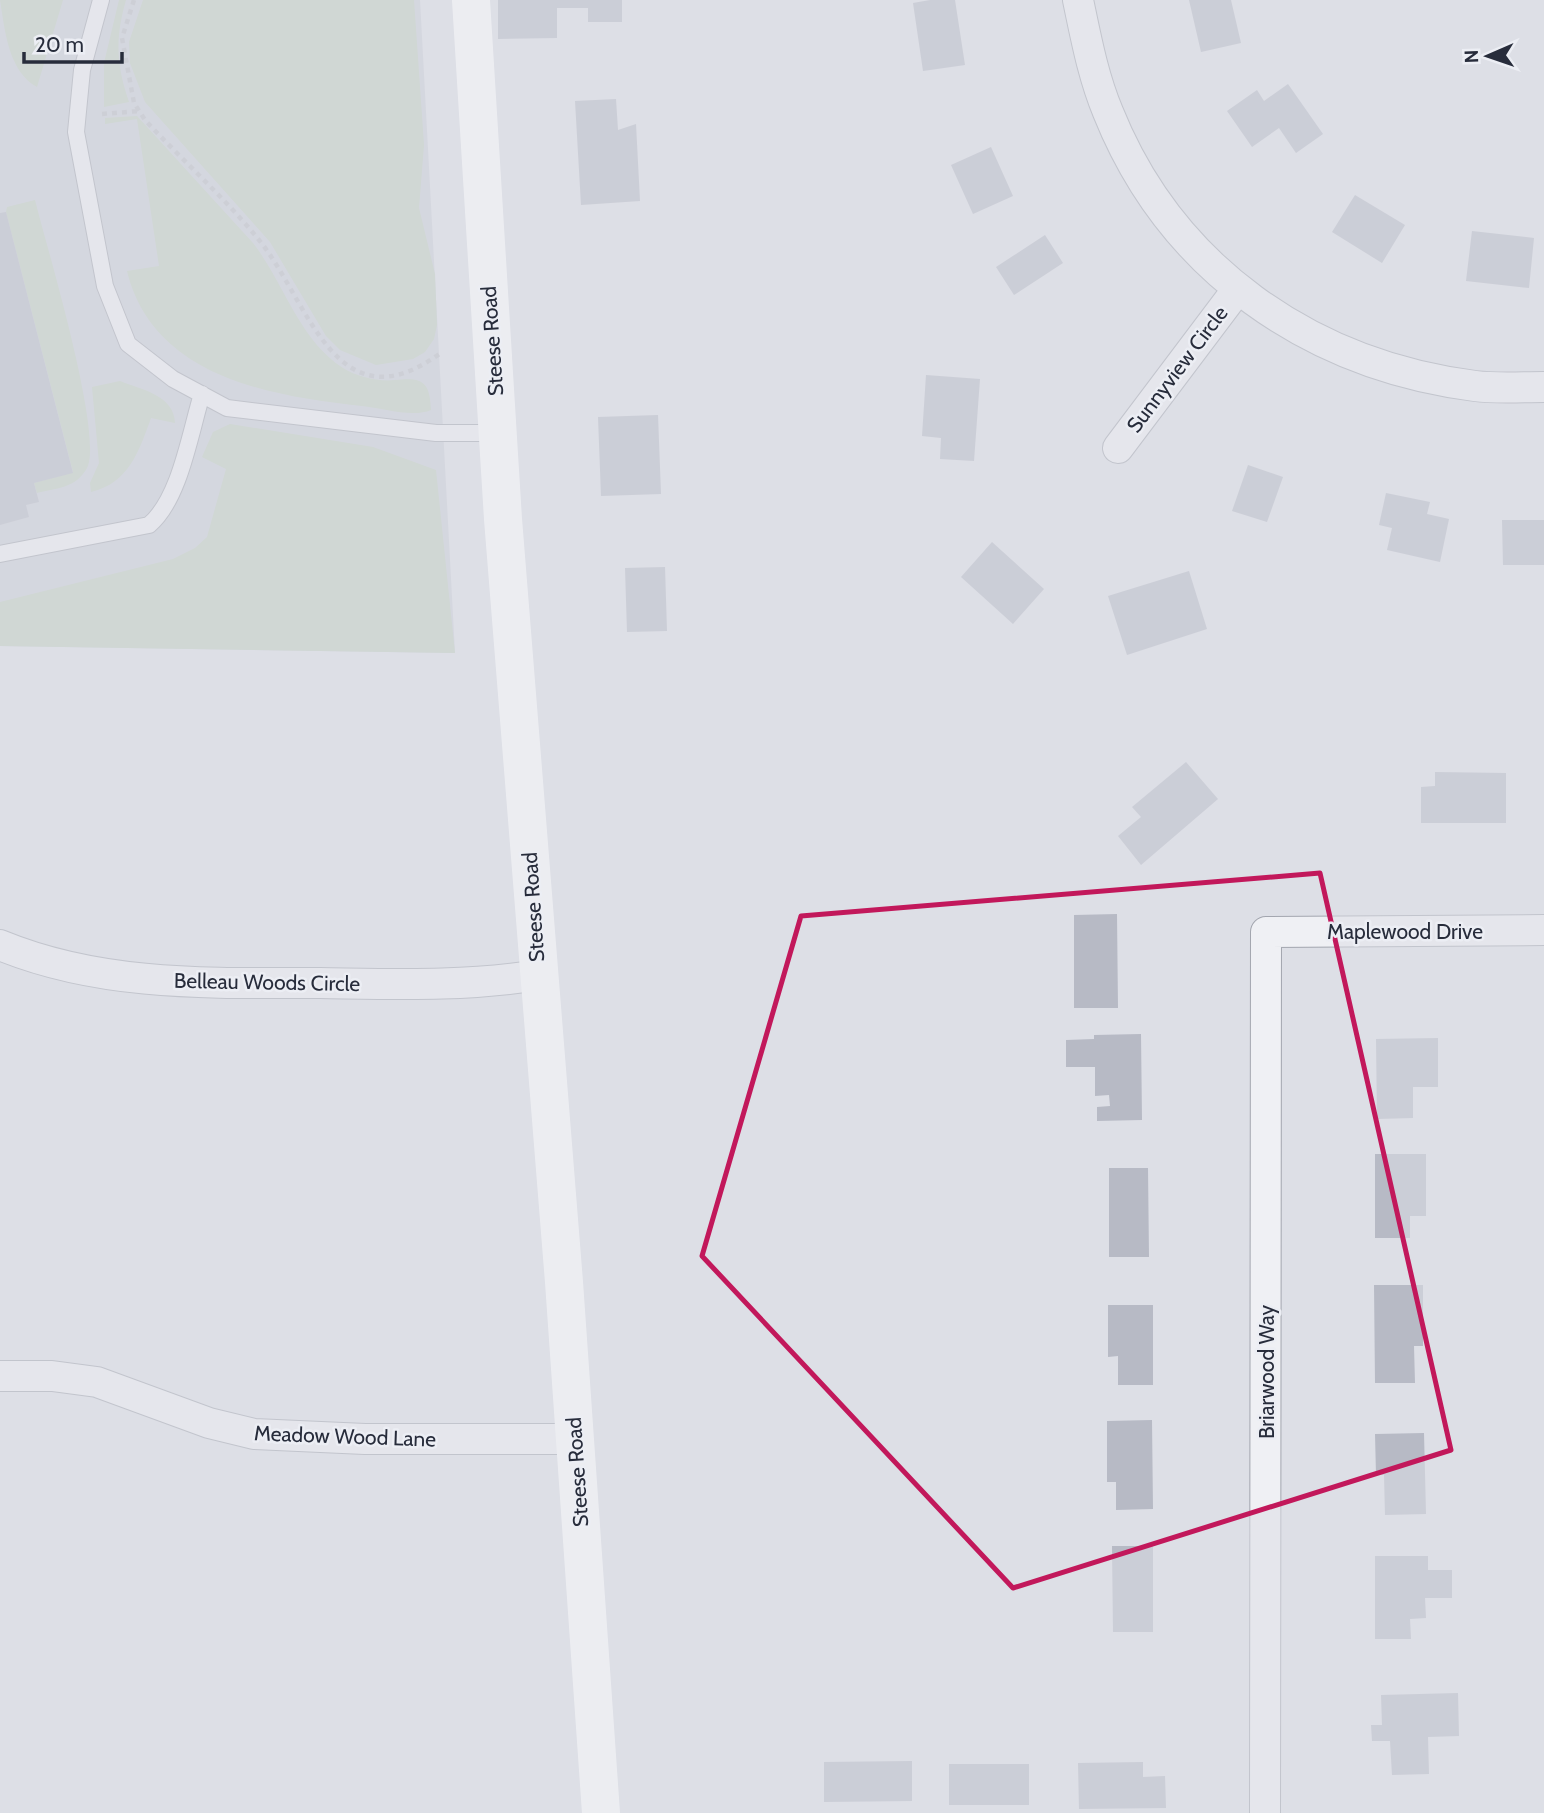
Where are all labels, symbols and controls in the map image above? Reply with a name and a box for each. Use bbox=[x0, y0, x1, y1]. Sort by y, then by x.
scale bar bbox=[24, 21, 122, 65]
north arrow bbox=[1453, 21, 1523, 91]
text: 20 m bbox=[35, 32, 84, 57]
text: N bbox=[1460, 49, 1483, 64]
street label: Steese Road bbox=[476, 285, 508, 397]
street label: Sunnyview Circle bbox=[1121, 301, 1233, 437]
street label: Steese Road bbox=[517, 851, 549, 963]
street label: Maplewood Drive bbox=[1327, 919, 1483, 944]
street label: Belleau Woods Circle bbox=[174, 968, 361, 996]
street label: Briarwood Way bbox=[1254, 1305, 1279, 1439]
street label: Steese Road bbox=[561, 1416, 593, 1528]
street label: Meadow Wood Lane bbox=[253, 1420, 437, 1452]

